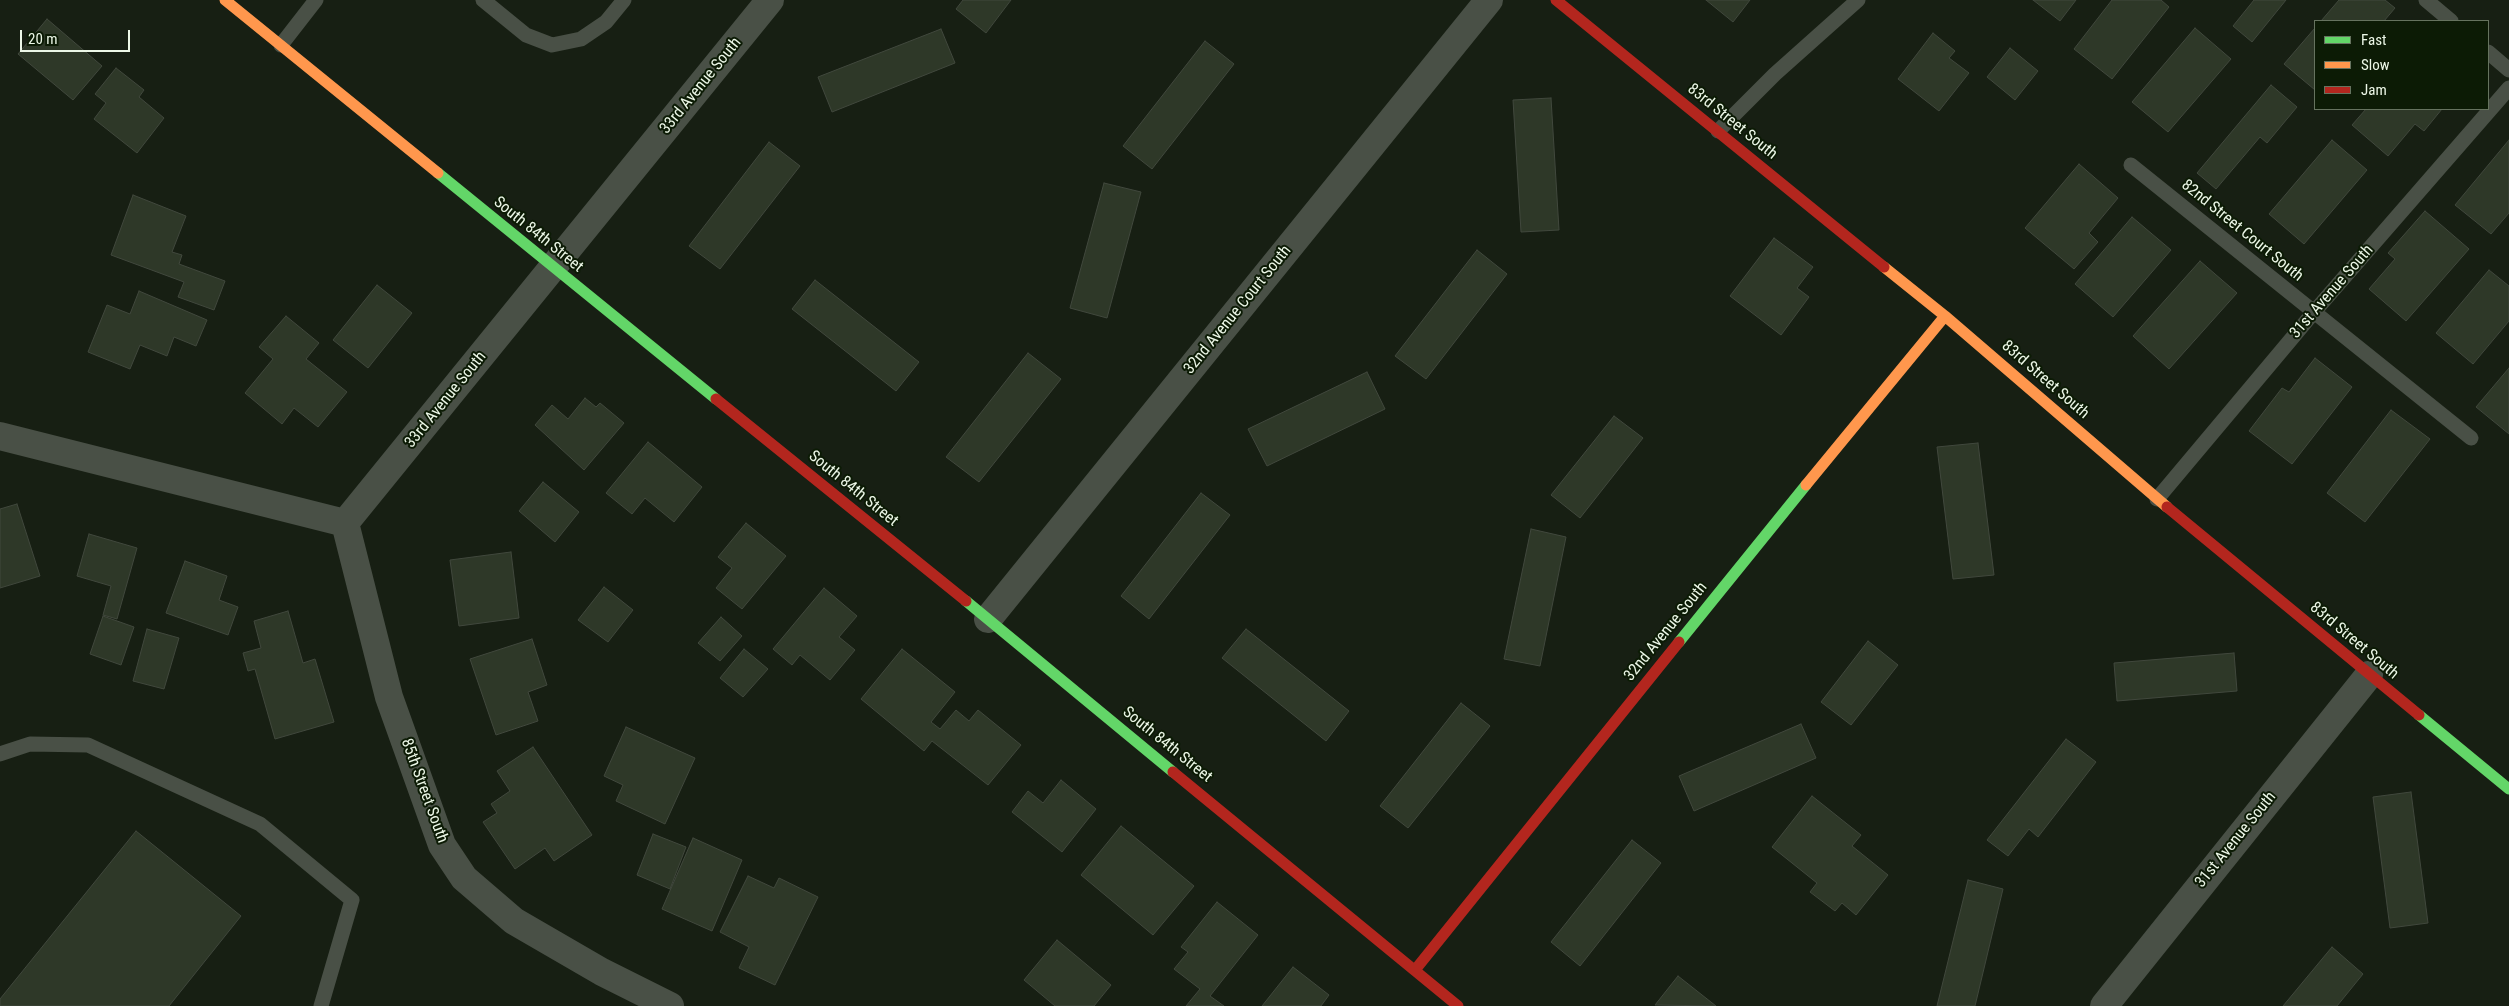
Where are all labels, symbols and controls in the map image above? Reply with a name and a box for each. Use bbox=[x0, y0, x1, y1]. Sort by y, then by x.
scale bar bbox=[22, 20, 132, 52]
legend bbox=[2314, 20, 2489, 110]
text: 20 m bbox=[28, 30, 58, 48]
text: Fast bbox=[2361, 31, 2386, 49]
street label: 33rd Avenue South bbox=[656, 34, 746, 138]
text: Slow bbox=[2361, 56, 2390, 74]
street label: 83rd Street South bbox=[1683, 80, 1781, 164]
text: Jam bbox=[2361, 81, 2387, 99]
street label: 82nd Street Court South bbox=[2177, 176, 2307, 286]
street label: South 84th Street bbox=[489, 193, 587, 277]
street label: 31st Avenue South bbox=[2286, 241, 2378, 343]
street label: 32nd Avenue Court South bbox=[1180, 242, 1296, 378]
street label: 83rd Street South bbox=[1997, 337, 2093, 423]
street label: 33rd Avenue South bbox=[401, 348, 491, 452]
street label: South 84th Street bbox=[804, 447, 902, 531]
street label: 32nd Avenue South bbox=[1620, 579, 1712, 685]
street label: 83rd Street South bbox=[2306, 598, 2402, 684]
street label: South 84th Street bbox=[1118, 703, 1216, 787]
street label: 85th Street South bbox=[396, 736, 452, 846]
street label: 31st Avenue South bbox=[2191, 788, 2281, 892]

